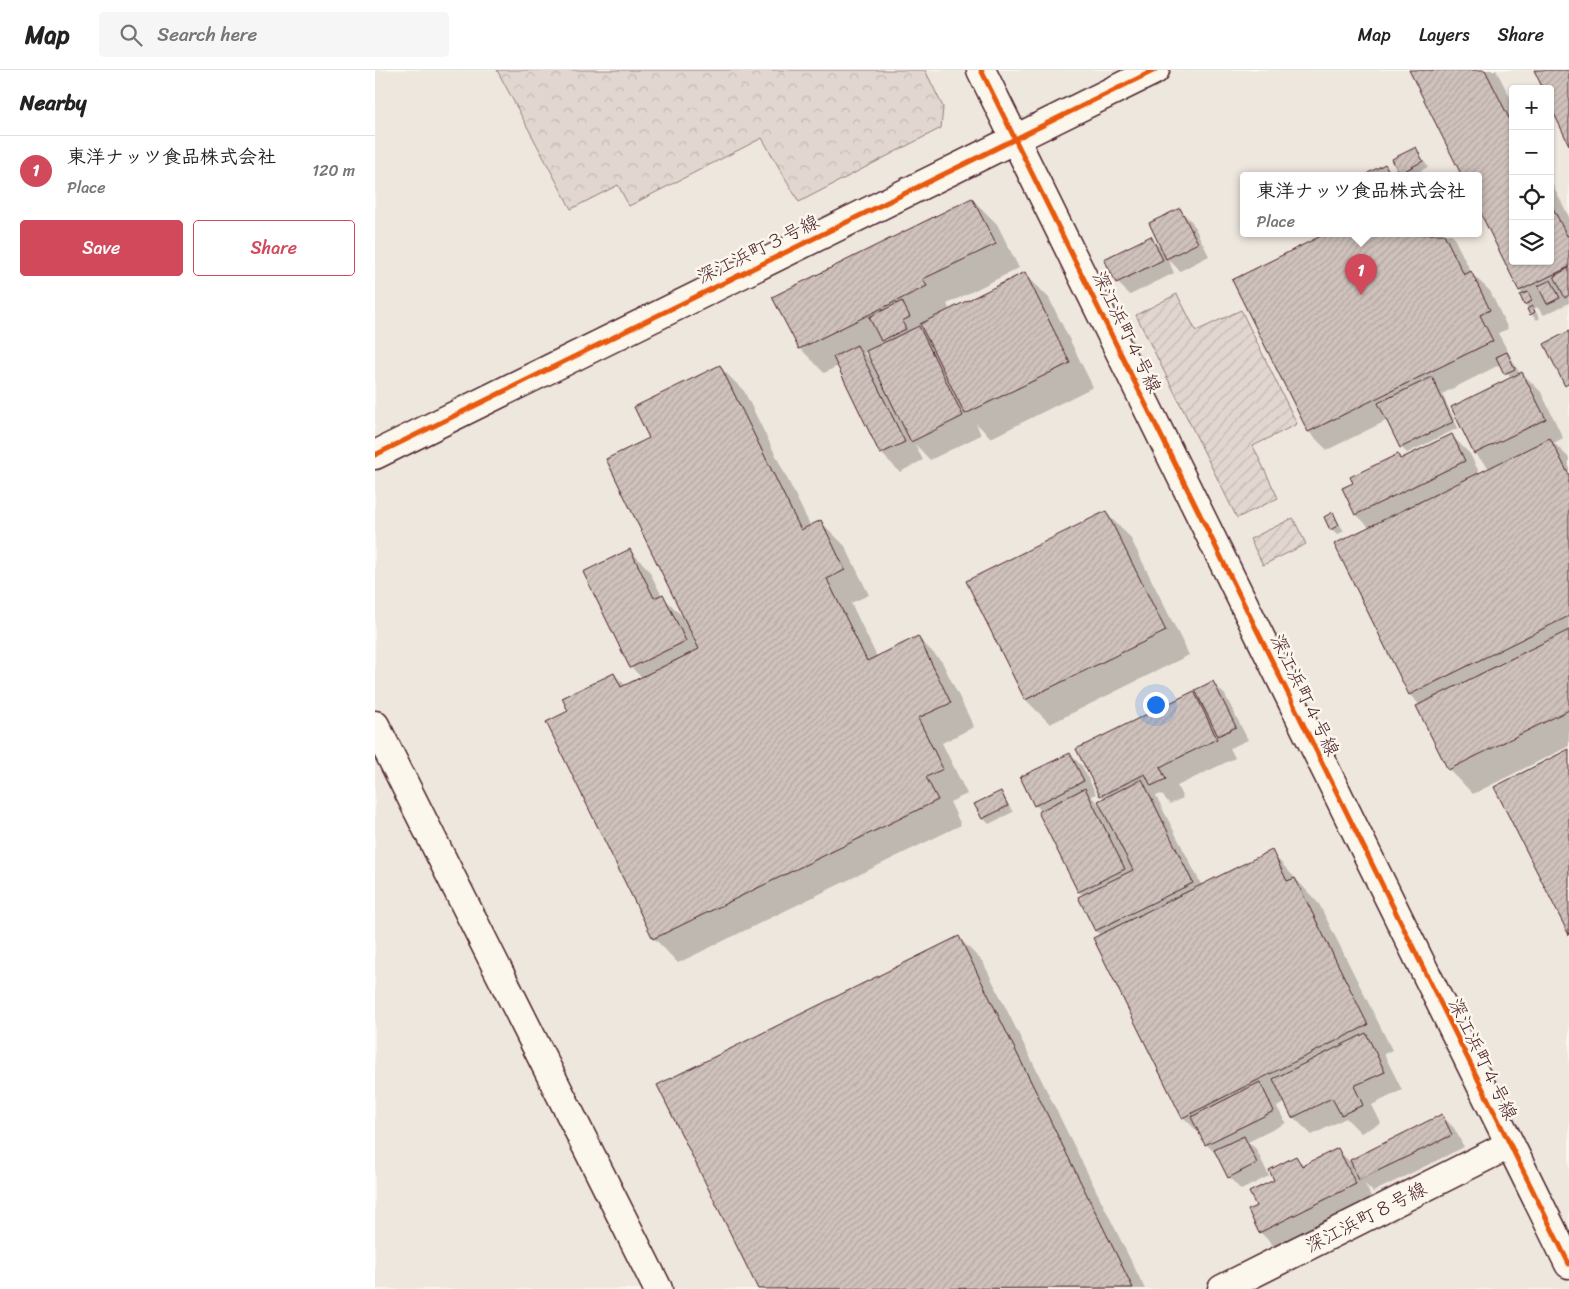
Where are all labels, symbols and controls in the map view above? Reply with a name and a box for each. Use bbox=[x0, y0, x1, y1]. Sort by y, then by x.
search box bbox=[99, 12, 449, 57]
text: Map bbox=[25, 14, 69, 56]
text: Search here bbox=[157, 18, 257, 51]
text: Map bbox=[1358, 19, 1391, 51]
text: Layers bbox=[1419, 19, 1470, 51]
text: Share bbox=[1498, 19, 1544, 51]
icon: search bbox=[117, 21, 145, 49]
text: Nearby bbox=[20, 84, 86, 122]
map controls bbox=[1509, 85, 1554, 265]
button: + bbox=[1509, 85, 1554, 130]
button: − bbox=[1509, 130, 1554, 175]
text: 東洋ナッツ食品株式会社 bbox=[67, 140, 276, 173]
text: 1 bbox=[33, 156, 39, 185]
text: 120 m bbox=[312, 156, 355, 185]
popup bbox=[1240, 172, 1482, 237]
text: Place bbox=[67, 173, 106, 202]
text: 東洋ナッツ食品株式会社 bbox=[1256, 174, 1466, 207]
button: locate bbox=[1509, 175, 1554, 220]
street label: 深江浜町３号線 bbox=[691, 205, 825, 293]
text: Place bbox=[1256, 207, 1295, 236]
button: Save bbox=[20, 220, 183, 276]
button: Share bbox=[193, 220, 355, 276]
button: layers bbox=[1509, 220, 1554, 265]
pin: 1 bbox=[1345, 254, 1377, 295]
street label: 深江浜町４号線 bbox=[1083, 265, 1171, 399]
street label: 深江浜町４号線 bbox=[1261, 628, 1349, 762]
your location bbox=[1143, 692, 1169, 718]
street label: 深江浜町４号線 bbox=[1439, 992, 1527, 1126]
street label: 深江浜町８号線 bbox=[1299, 1172, 1433, 1262]

